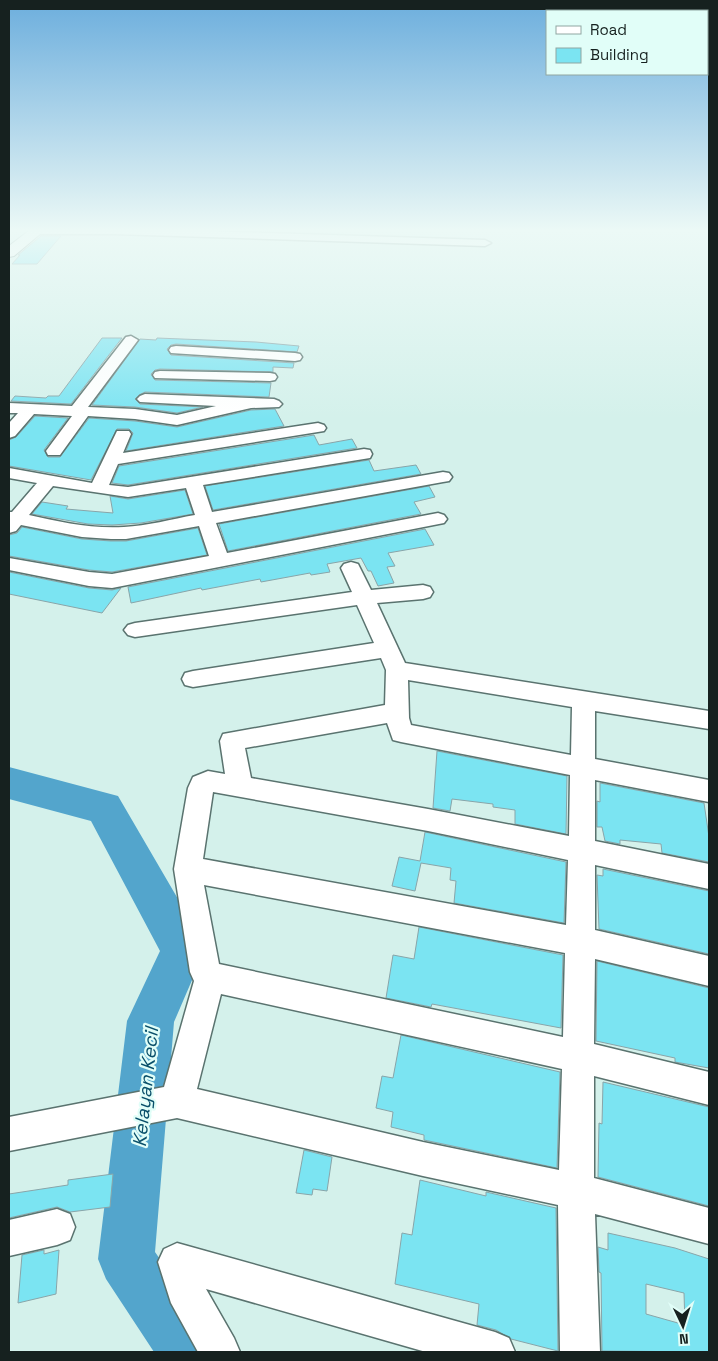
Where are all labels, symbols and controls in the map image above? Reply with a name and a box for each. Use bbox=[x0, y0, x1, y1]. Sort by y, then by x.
legend bbox=[546, 10, 708, 75]
text: Road bbox=[590, 20, 627, 39]
text: Building bbox=[590, 45, 649, 64]
water label: Kelayan Kecil bbox=[127, 1024, 164, 1148]
north arrow bbox=[658, 1301, 708, 1351]
text: N bbox=[679, 1330, 689, 1348]

